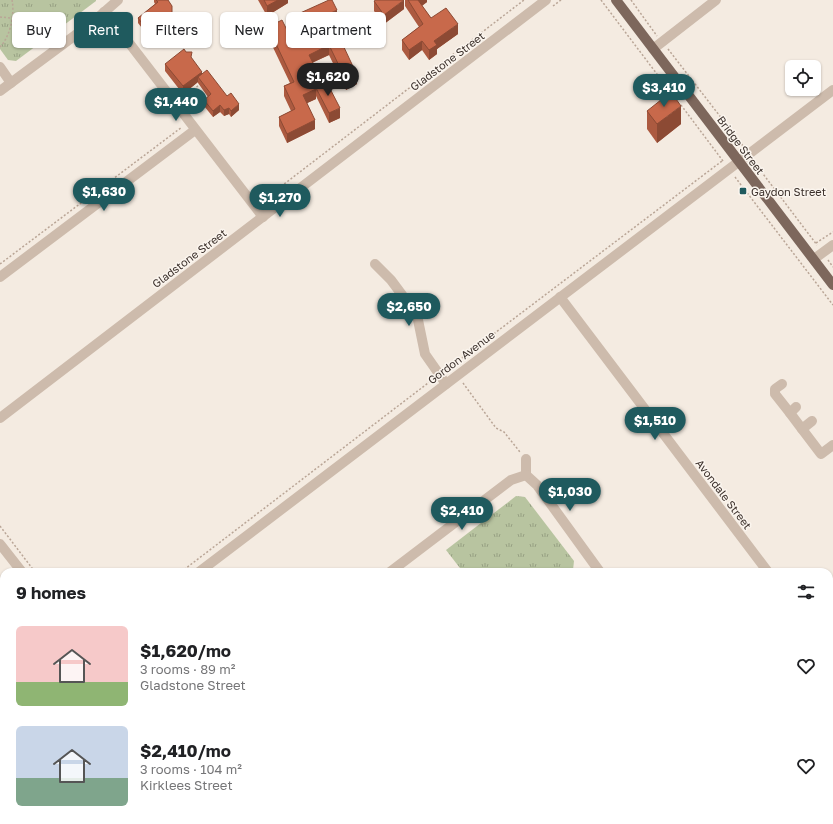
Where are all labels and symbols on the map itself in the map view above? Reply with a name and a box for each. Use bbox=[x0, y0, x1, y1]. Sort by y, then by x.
street label: Gladstone Street bbox=[407, 29, 487, 93]
pin: $1,620 bbox=[295, 63, 361, 97]
pin: $3,410 bbox=[631, 74, 697, 108]
pin: $1,440 bbox=[143, 88, 209, 122]
street label: Bridge Street bbox=[715, 113, 767, 177]
pin: $1,630 bbox=[71, 178, 137, 212]
pin: $1,270 bbox=[247, 184, 313, 218]
place label: Gaydon Street bbox=[751, 185, 826, 198]
marker: Gaydon Street bbox=[738, 186, 748, 196]
street label: Gladstone Street bbox=[149, 226, 229, 290]
pin: $2,650 bbox=[376, 293, 442, 327]
street label: Gordon Avenue bbox=[425, 328, 497, 386]
pin: $1,510 bbox=[622, 407, 688, 441]
street label: Avondale Street bbox=[693, 457, 755, 531]
pin: $1,030 bbox=[537, 478, 603, 512]
pin: $2,410 bbox=[429, 497, 495, 531]

